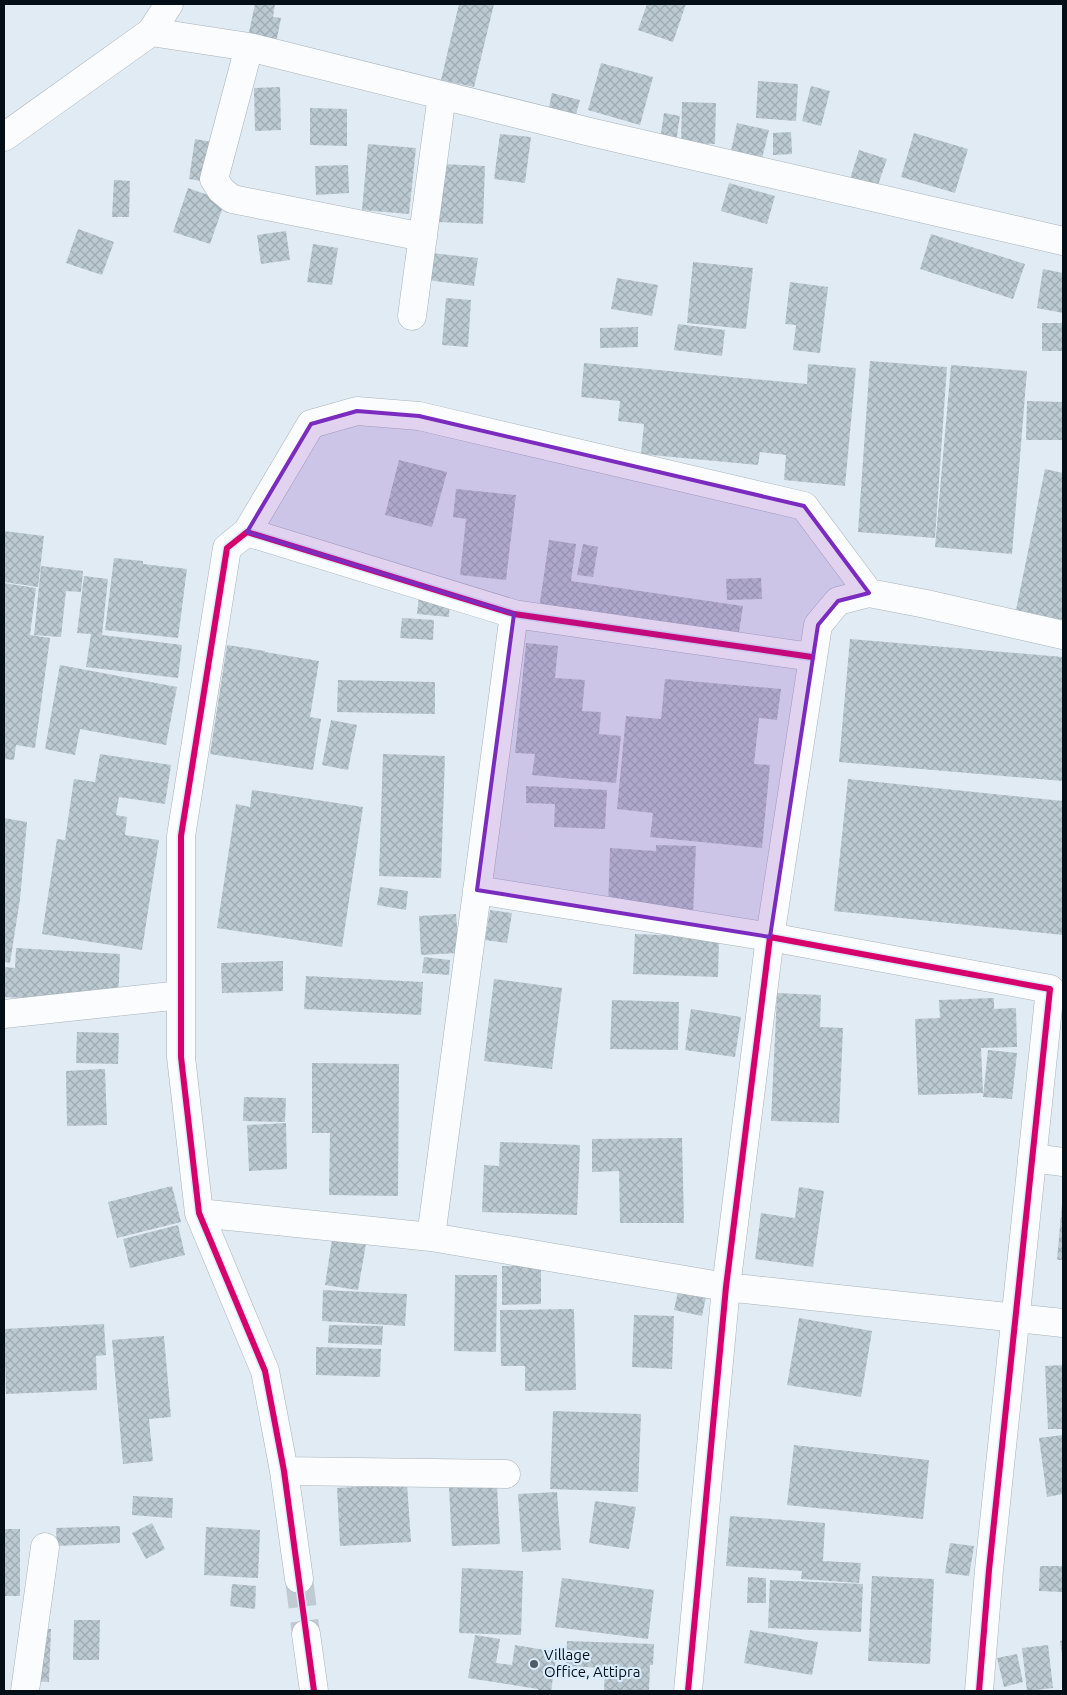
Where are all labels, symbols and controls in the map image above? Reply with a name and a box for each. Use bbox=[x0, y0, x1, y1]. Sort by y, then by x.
place label: Village Office, Attipra bbox=[544, 1646, 640, 1680]
marker: Village Office, Attipra bbox=[528, 1658, 540, 1670]

